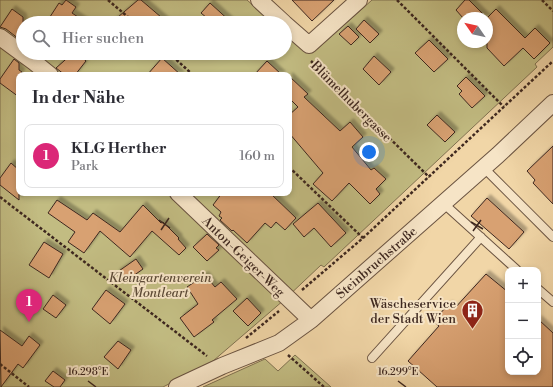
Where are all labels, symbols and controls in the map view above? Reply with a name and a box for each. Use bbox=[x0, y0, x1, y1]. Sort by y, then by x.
north arrow bbox=[457, 12, 493, 48]
search box bbox=[16, 16, 292, 60]
icon: search bbox=[30, 27, 52, 49]
text: Hier suchen bbox=[62, 29, 144, 48]
street label: Blümelhubergasse bbox=[307, 57, 395, 146]
text: In der Nähe bbox=[32, 87, 125, 109]
text: KLG Herther bbox=[71, 139, 167, 158]
your location bbox=[359, 142, 379, 162]
text: 1 bbox=[43, 148, 49, 164]
text: 160 m bbox=[239, 148, 275, 164]
text: Park bbox=[71, 158, 98, 174]
street label: Anton-Geiger-Weg bbox=[198, 212, 288, 300]
street label: Steinbruchstraße bbox=[333, 223, 421, 302]
map controls bbox=[505, 267, 541, 375]
button: + bbox=[505, 267, 541, 303]
park label: Kleingartenverein Montleart bbox=[109, 270, 212, 301]
pin: 1 bbox=[16, 289, 42, 322]
place label: Wäscheservice der Stadt Wien bbox=[369, 296, 456, 327]
building icon: Wäscheservice der Stadt Wien bbox=[459, 297, 485, 330]
button: − bbox=[505, 303, 541, 339]
button: locate bbox=[505, 339, 541, 375]
text: 16.298°E bbox=[68, 366, 108, 378]
text: 16.299°E bbox=[378, 366, 418, 378]

